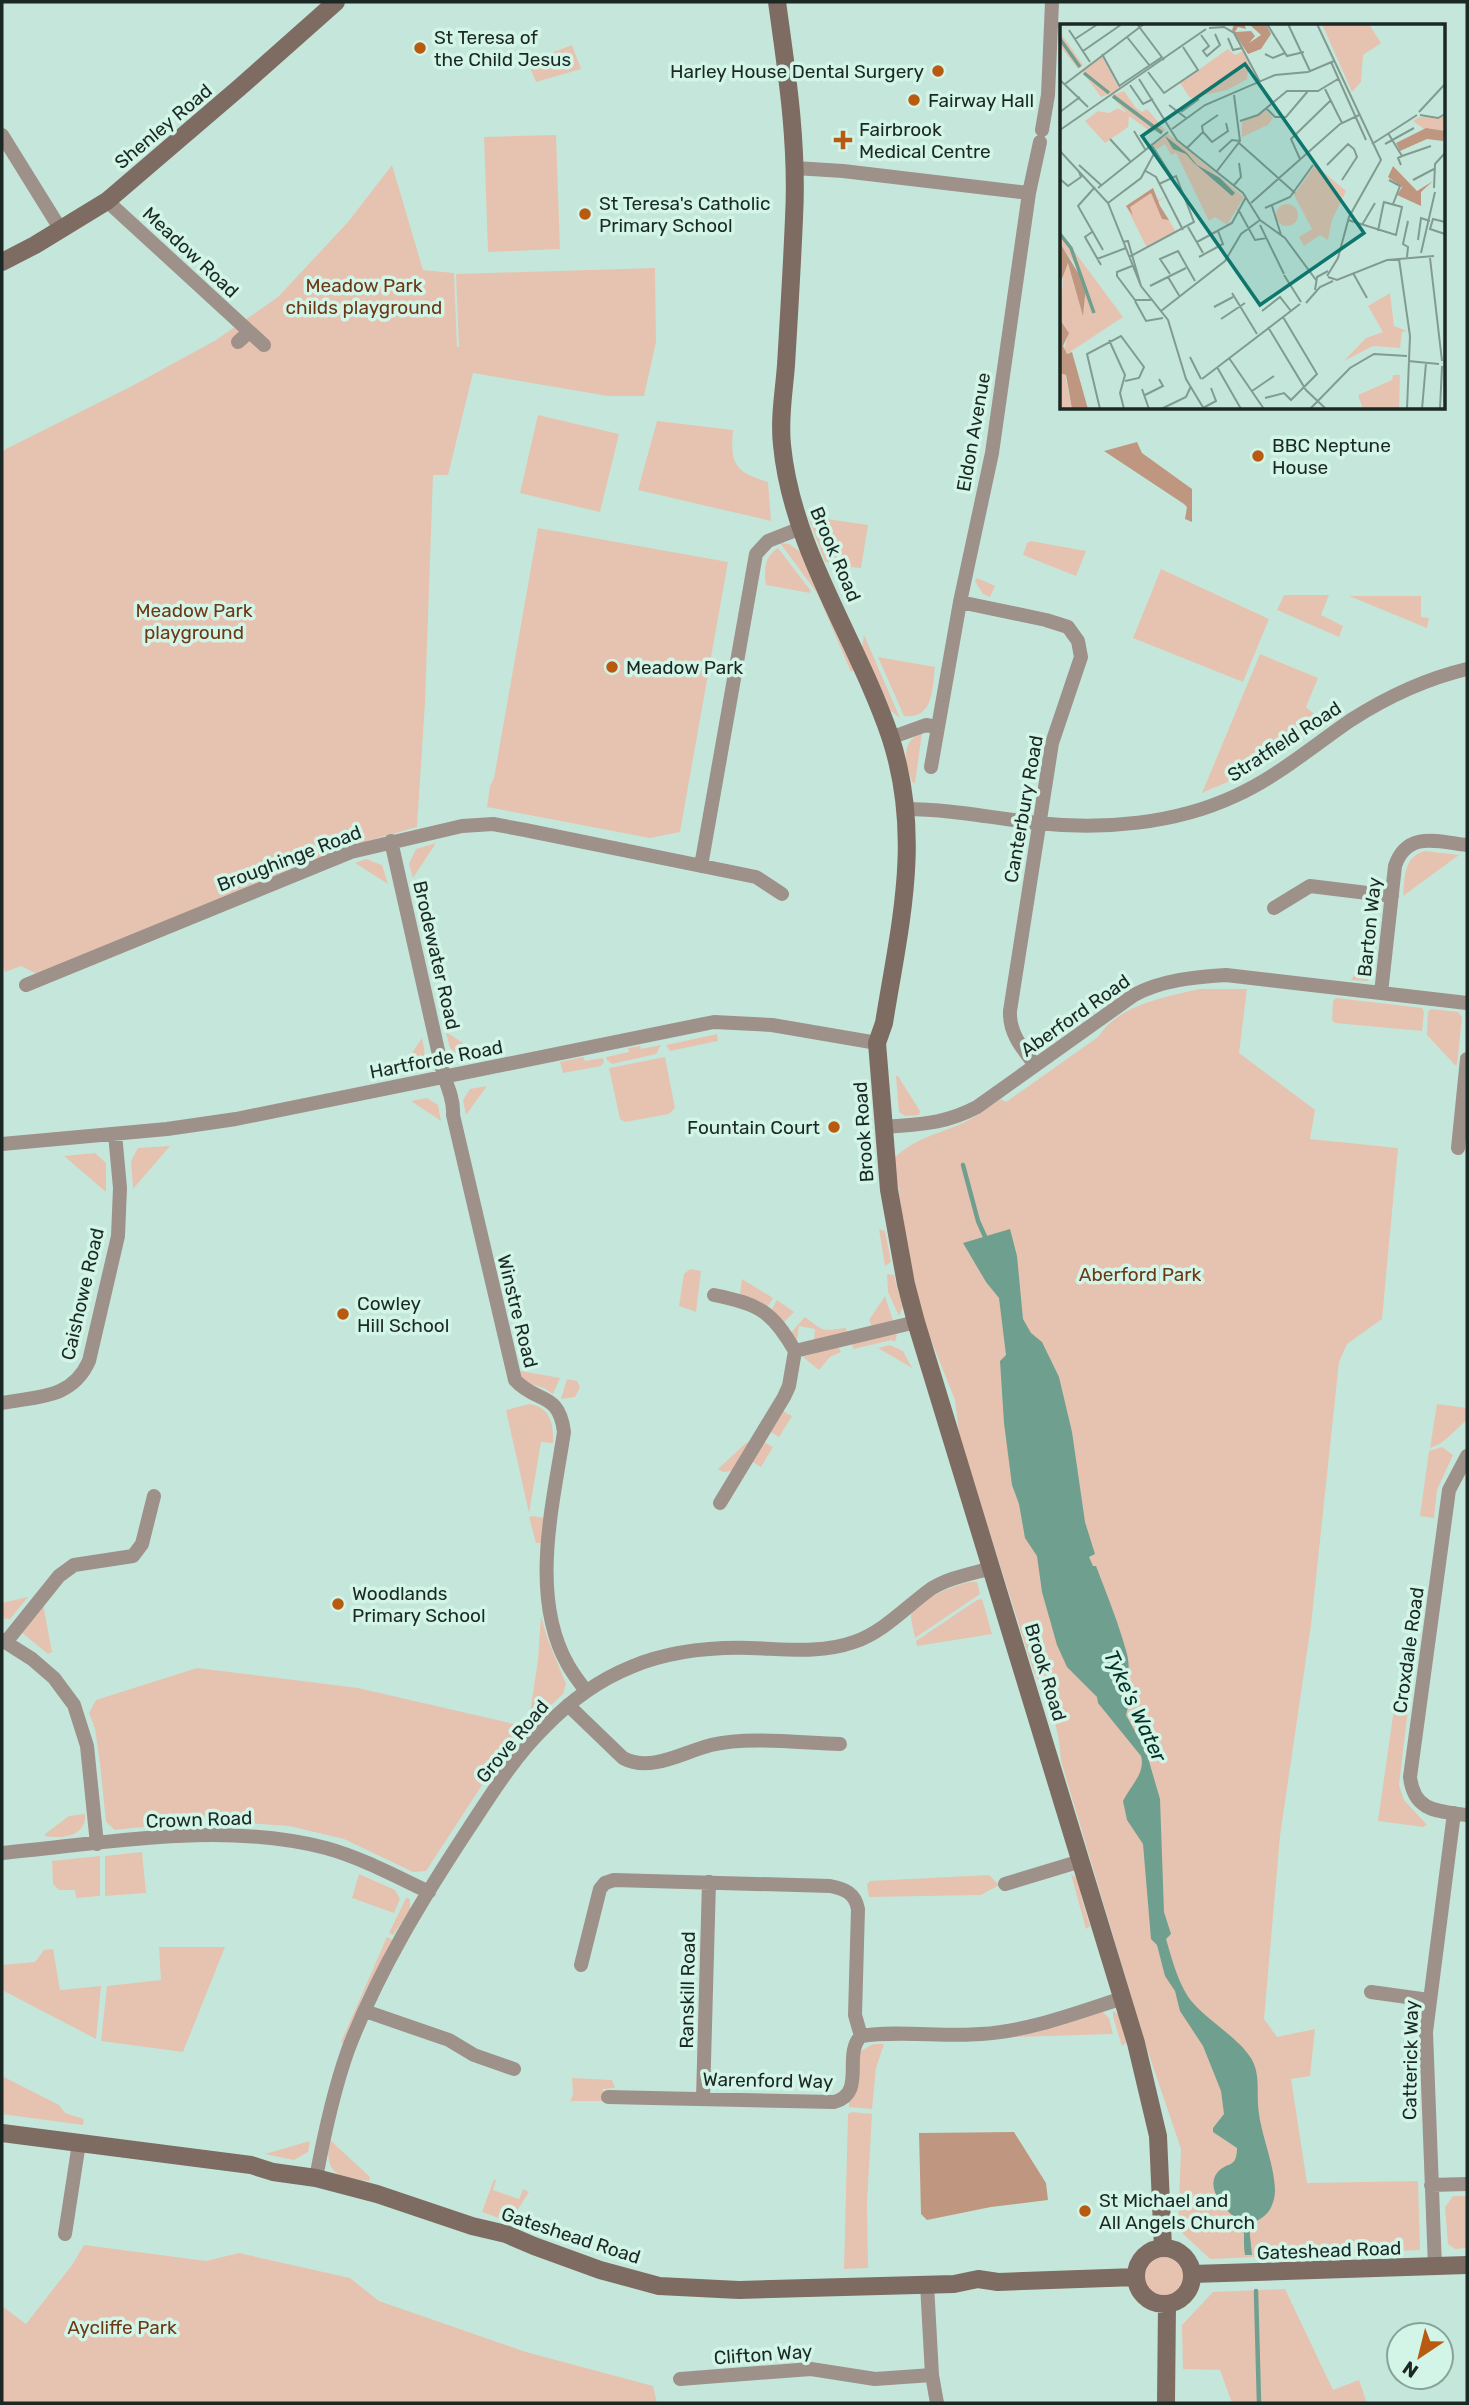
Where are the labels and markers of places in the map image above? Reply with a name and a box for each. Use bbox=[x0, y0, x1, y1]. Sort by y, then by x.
place label: St Teresa of the Child Jesus bbox=[434, 26, 571, 71]
marker: St Teresa of the Child Jesus bbox=[412, 40, 428, 56]
place label: Harley House Dental Surgery bbox=[670, 60, 924, 83]
marker: Harley House Dental Surgery bbox=[930, 63, 946, 79]
place label: Fairway Hall bbox=[928, 89, 1034, 112]
marker: Fairway Hall bbox=[906, 92, 922, 108]
place label: Fairbrook Medical Centre bbox=[859, 118, 991, 163]
marker: Fairbrook Medical Centre bbox=[833, 130, 853, 150]
place label: St Teresa's Catholic Primary School bbox=[599, 192, 770, 237]
marker: St Teresa's Catholic Primary School bbox=[577, 206, 593, 222]
place label: BBC Neptune House bbox=[1272, 434, 1391, 479]
marker: BBC Neptune House bbox=[1250, 448, 1266, 464]
place label: Meadow Park bbox=[626, 656, 743, 679]
marker: Meadow Park bbox=[604, 659, 620, 675]
place label: Fountain Court bbox=[687, 1116, 821, 1139]
marker: Fountain Court bbox=[826, 1119, 842, 1135]
place label: Cowley Hill School bbox=[357, 1292, 449, 1337]
marker: Cowley Hill School bbox=[335, 1306, 351, 1322]
place label: Woodlands Primary School bbox=[352, 1582, 486, 1627]
marker: Woodlands Primary School bbox=[330, 1596, 346, 1612]
place label: St Michael and All Angels Church bbox=[1099, 2189, 1255, 2234]
marker: St Michael and All Angels Church bbox=[1077, 2203, 1093, 2219]

